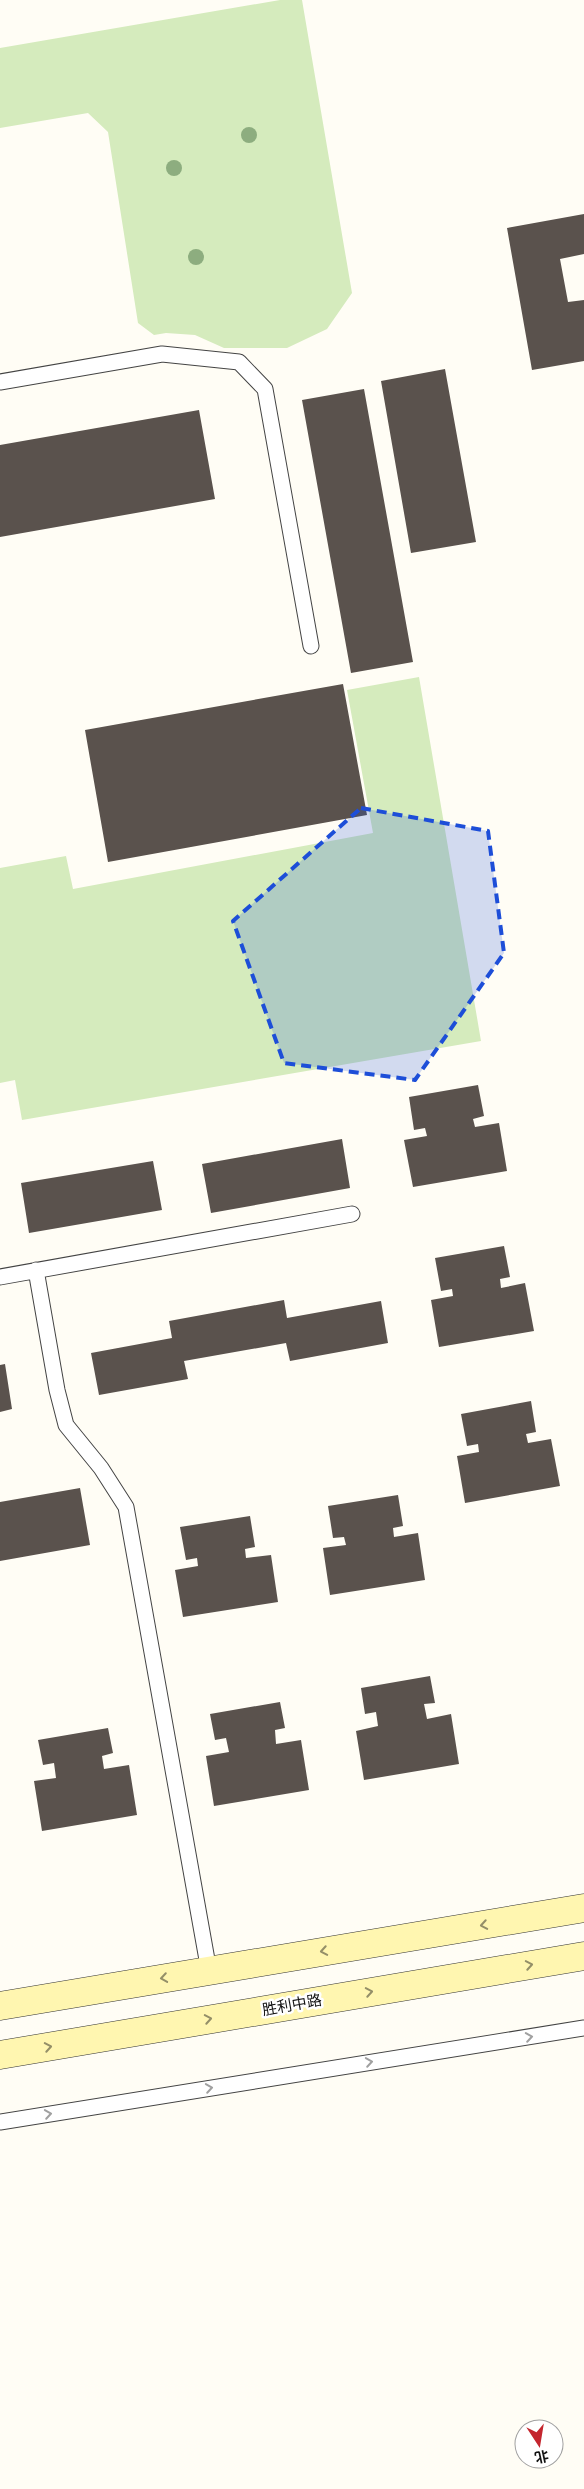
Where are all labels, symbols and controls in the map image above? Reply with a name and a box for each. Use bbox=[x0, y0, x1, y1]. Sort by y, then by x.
one-way arrow bbox=[480, 1919, 489, 1929]
one-way arrow bbox=[320, 1946, 328, 1956]
one-way arrow bbox=[524, 1961, 533, 1971]
one-way arrow bbox=[159, 1973, 168, 1983]
one-way arrow bbox=[364, 1988, 373, 1998]
street label: 胜利中路 bbox=[261, 1991, 323, 2019]
one-way arrow bbox=[204, 2015, 213, 2025]
one-way arrow bbox=[525, 2032, 534, 2042]
one-way arrow bbox=[44, 2042, 52, 2052]
one-way arrow bbox=[365, 2058, 373, 2068]
one-way arrow bbox=[204, 2084, 213, 2094]
one-way arrow bbox=[44, 2110, 52, 2120]
north arrow bbox=[514, 2419, 564, 2469]
text: 北 bbox=[533, 2446, 550, 2466]

